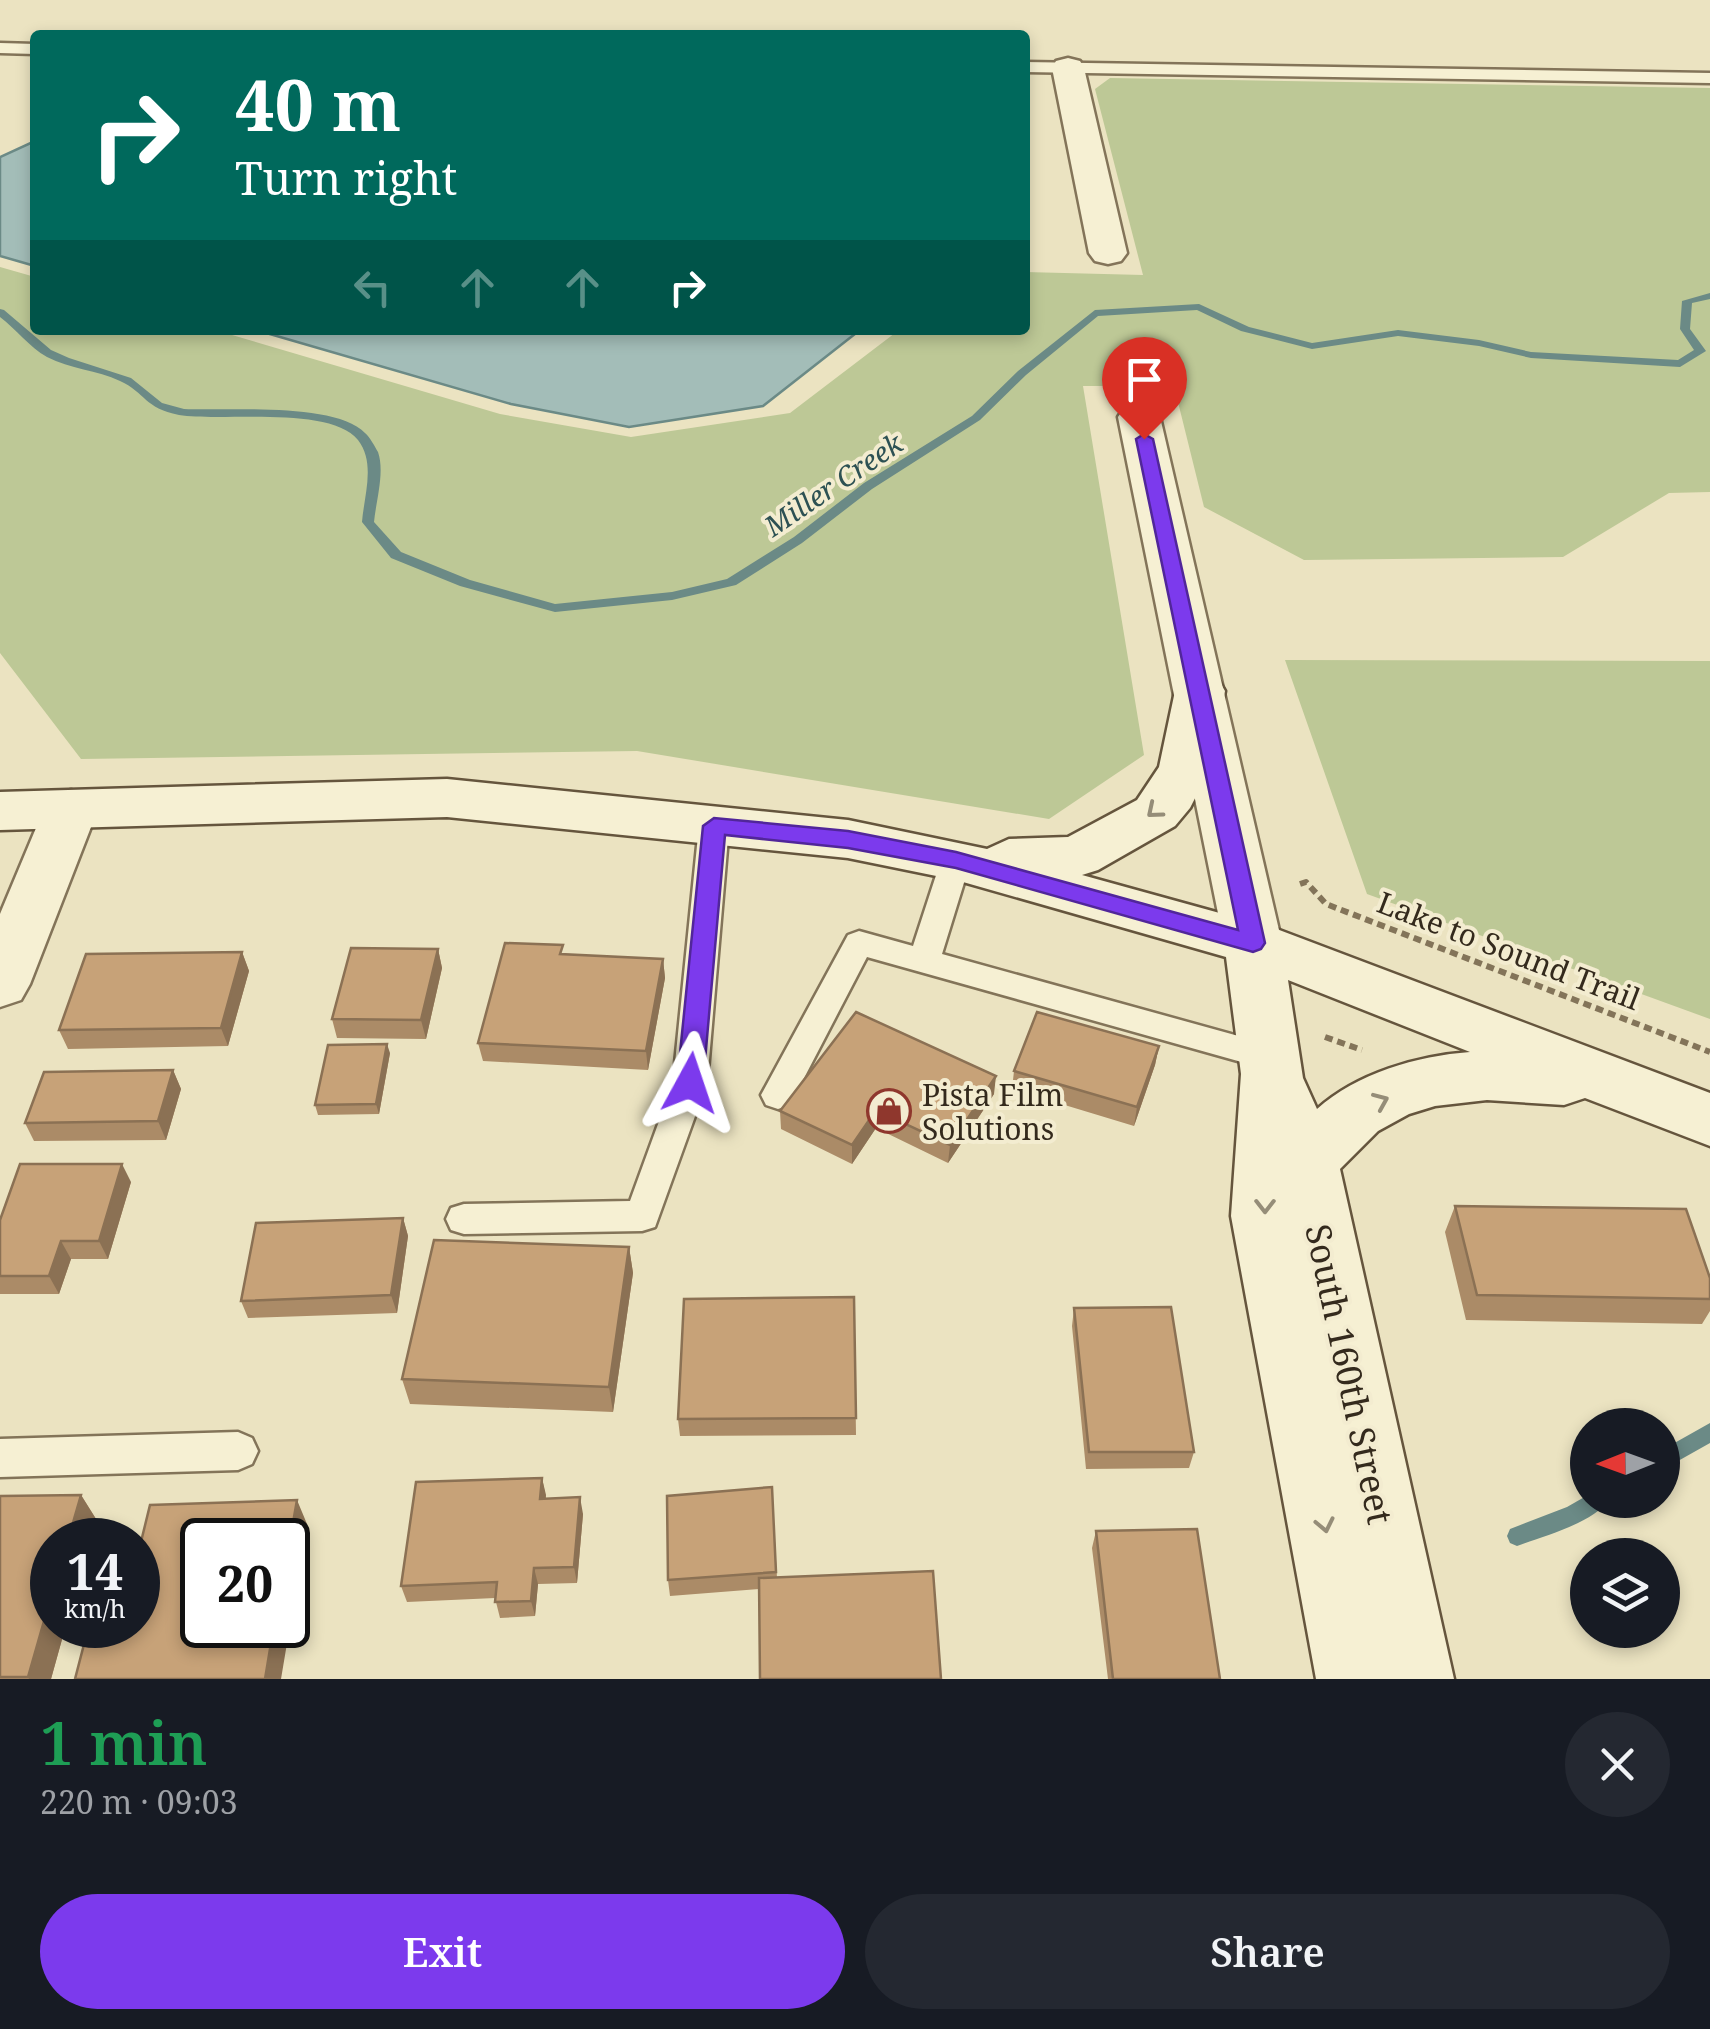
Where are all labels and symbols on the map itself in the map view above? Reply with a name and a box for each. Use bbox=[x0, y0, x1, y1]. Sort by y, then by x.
pin bbox=[1102, 337, 1187, 440]
water label: Miller Creek bbox=[755, 423, 911, 545]
one-way arrow bbox=[1147, 799, 1165, 817]
street label: Lake to Sound Trail bbox=[1372, 881, 1646, 1019]
position arrow bbox=[638, 1031, 742, 1135]
place label: Pista Film Solutions bbox=[922, 1074, 1063, 1149]
shop icon: Pista Film Solutions bbox=[866, 1088, 912, 1134]
one-way arrow bbox=[1371, 1093, 1389, 1113]
one-way arrow bbox=[1254, 1199, 1276, 1214]
street label: South 160th Street bbox=[1295, 1220, 1405, 1528]
north arrow bbox=[1570, 1408, 1680, 1518]
one-way arrow bbox=[1313, 1516, 1334, 1533]
speed limit sign: 20 bbox=[180, 1518, 310, 1648]

